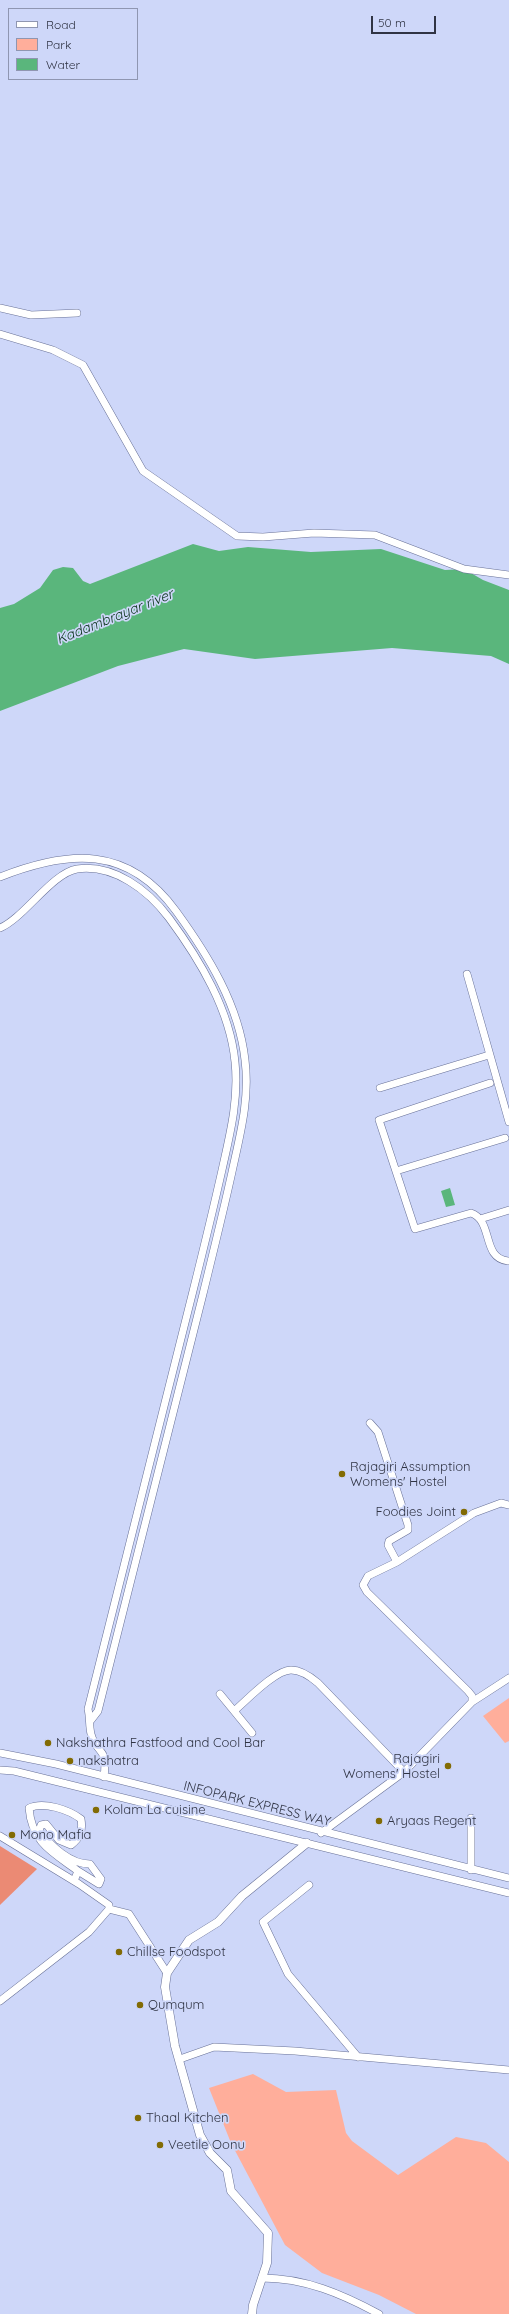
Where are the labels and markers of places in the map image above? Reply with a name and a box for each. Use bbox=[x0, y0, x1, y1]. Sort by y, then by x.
place label: Rajagiri Assumption Womens' Hostel bbox=[350, 1459, 471, 1490]
marker: Rajagiri Assumption Womens' Hostel bbox=[337, 1469, 347, 1479]
place label: Foodies Joint bbox=[375, 1504, 456, 1520]
marker: Foodies Joint bbox=[459, 1507, 469, 1517]
place label: Nakshathra Fastfood and Cool Bar bbox=[56, 1735, 265, 1751]
marker: Nakshathra Fastfood and Cool Bar bbox=[43, 1738, 53, 1748]
place label: Rajagiri Womens' Hostel bbox=[343, 1751, 440, 1782]
place label: nakshatra bbox=[78, 1753, 139, 1769]
marker: nakshatra bbox=[65, 1756, 75, 1766]
marker: Rajagiri Womens' Hostel bbox=[443, 1761, 453, 1771]
place label: Kolam La cuisine bbox=[104, 1802, 206, 1818]
marker: Kolam La cuisine bbox=[91, 1805, 101, 1815]
place label: Aryaas Regent bbox=[387, 1813, 476, 1829]
marker: Aryaas Regent bbox=[374, 1816, 384, 1826]
place label: Mono Mafia bbox=[20, 1827, 91, 1843]
marker: Mono Mafia bbox=[7, 1830, 17, 1840]
place label: Chillse Foodspot bbox=[127, 1944, 226, 1960]
marker: Chillse Foodspot bbox=[114, 1947, 124, 1957]
place label: Qumqum bbox=[148, 1997, 204, 2013]
marker: Qumqum bbox=[135, 2000, 145, 2010]
place label: Thaal Kitchen bbox=[146, 2110, 229, 2126]
marker: Thaal Kitchen bbox=[133, 2113, 143, 2123]
place label: Veetile Oonu bbox=[168, 2137, 245, 2153]
marker: Veetile Oonu bbox=[155, 2140, 165, 2150]

